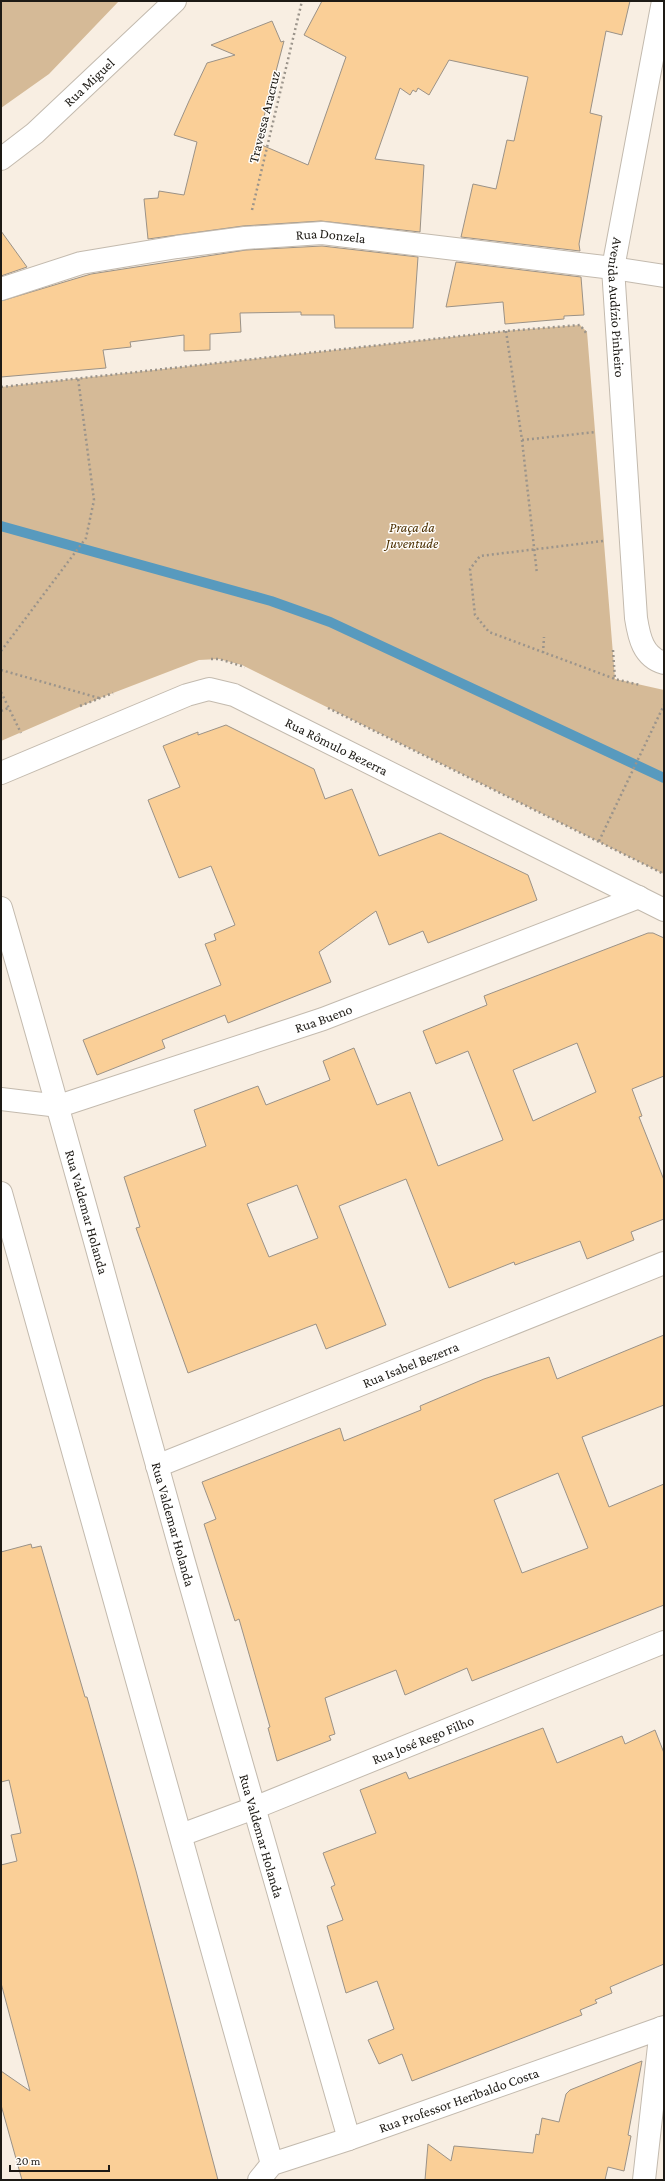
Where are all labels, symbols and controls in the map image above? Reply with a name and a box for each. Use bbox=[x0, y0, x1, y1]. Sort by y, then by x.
street label: Rua Miguel bbox=[60, 54, 118, 110]
street label: Travessa Aracruz bbox=[245, 69, 283, 165]
street label: Rua Donzela bbox=[295, 225, 367, 246]
street label: Avenida Audízio Pinheiro bbox=[605, 236, 628, 378]
park label: Praça da Juventude bbox=[383, 519, 439, 551]
street label: Rua Rômulo Bezerra bbox=[283, 714, 391, 779]
street label: Rua Bueno bbox=[293, 1001, 354, 1036]
street label: Rua Valdemar Holanda bbox=[62, 1148, 112, 1276]
street label: Rua Isabel Bezerra bbox=[360, 1338, 461, 1391]
street label: Rua Valdemar Holanda bbox=[149, 1460, 199, 1589]
street label: Rua José Rego Filho bbox=[370, 1712, 476, 1767]
street label: Rua Valdemar Holanda bbox=[236, 1772, 287, 1900]
street label: Rua Professor Heribaldo Costa bbox=[377, 2064, 541, 2136]
scale bar bbox=[10, 2147, 109, 2173]
text: 20 m bbox=[16, 2154, 41, 2168]

